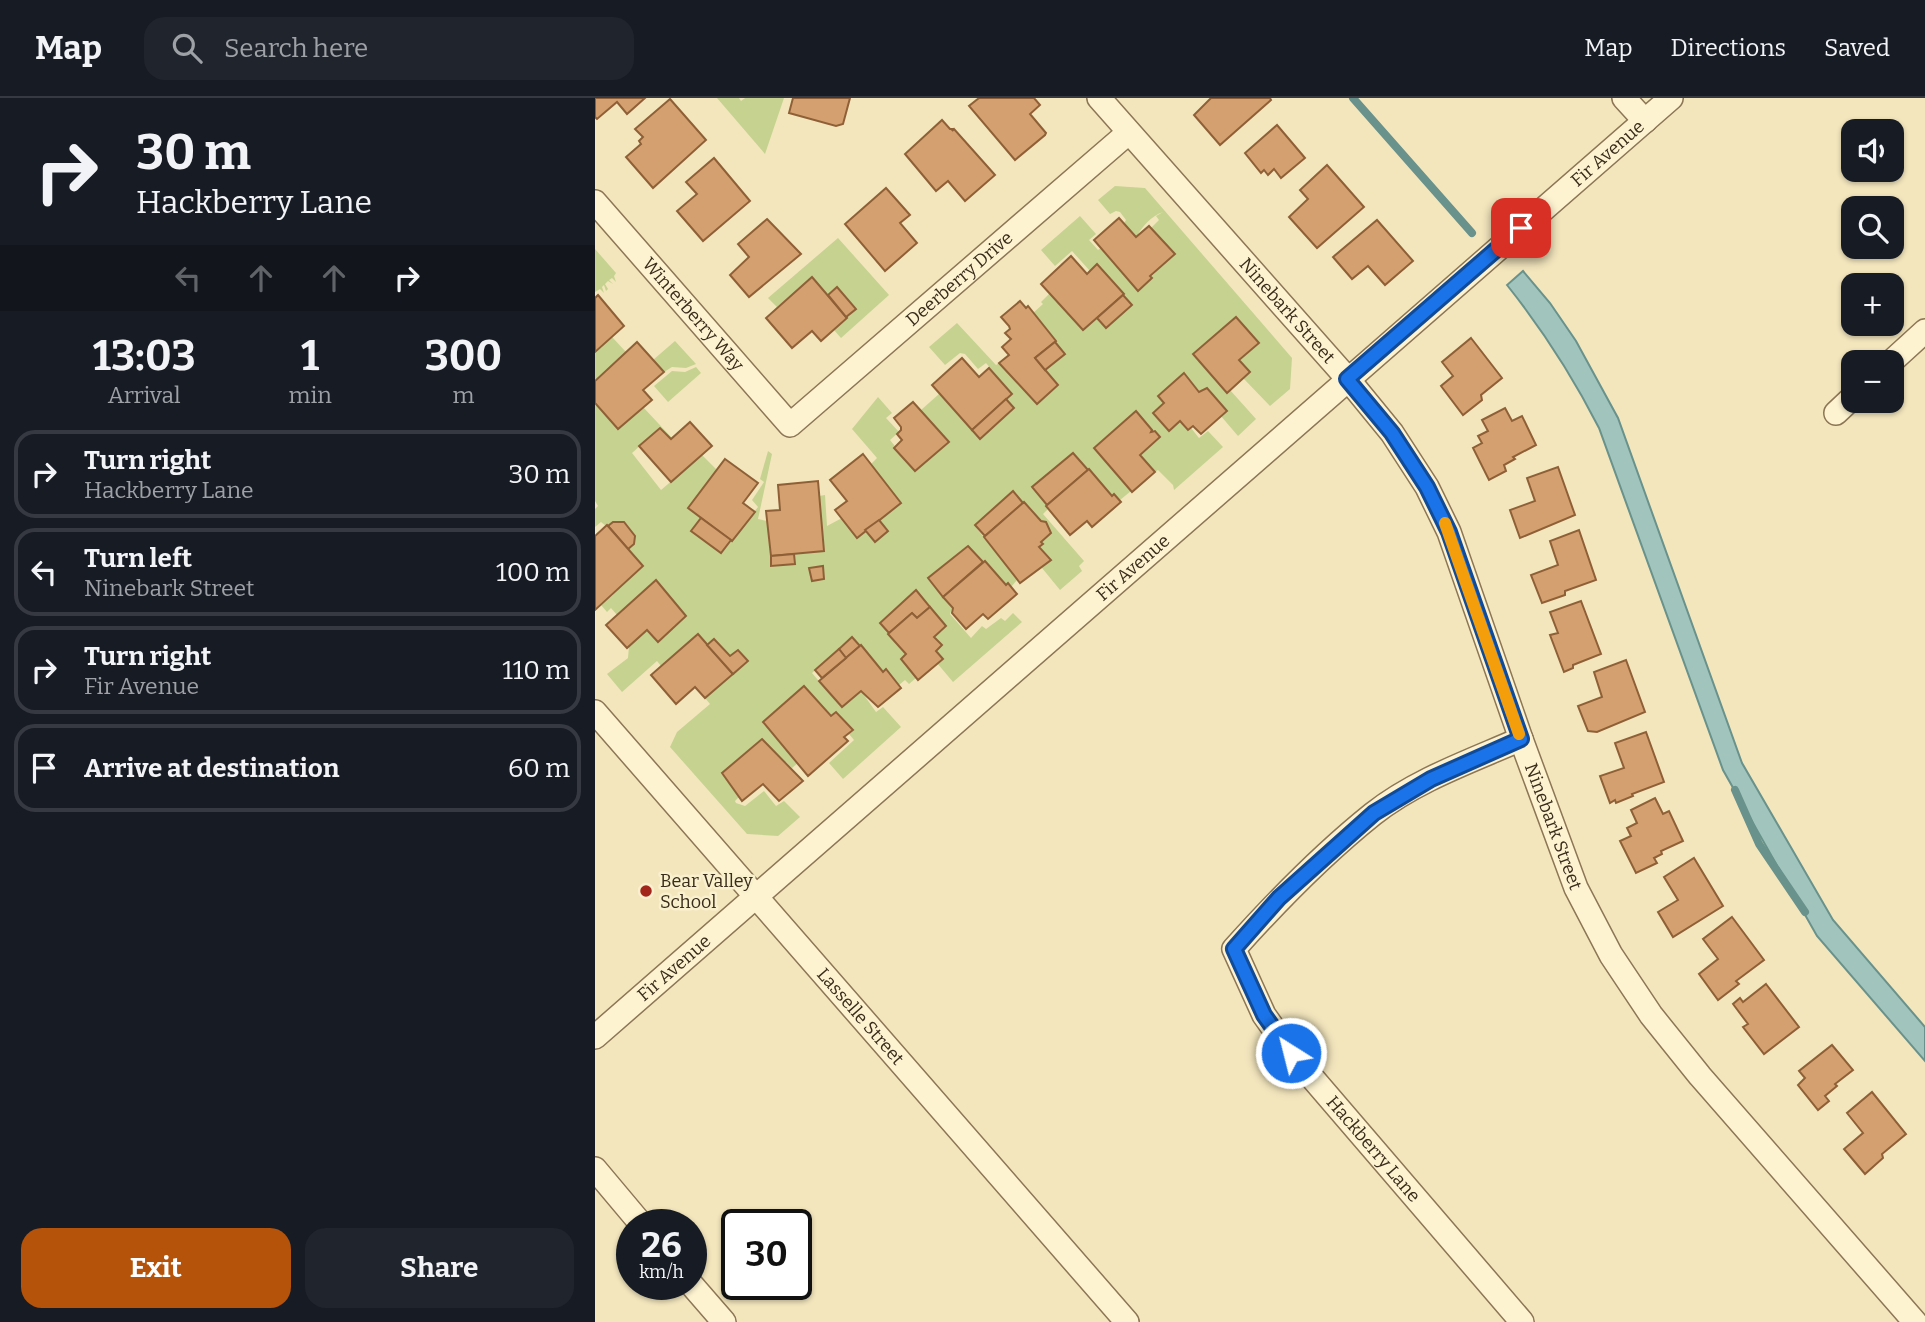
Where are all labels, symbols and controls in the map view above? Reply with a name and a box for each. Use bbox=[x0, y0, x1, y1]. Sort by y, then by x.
search box bbox=[144, 17, 634, 80]
text: Map bbox=[35, 28, 102, 68]
icon: search bbox=[168, 29, 206, 67]
text: Search here bbox=[224, 33, 368, 64]
text: Map bbox=[1584, 34, 1633, 62]
text: Directions bbox=[1671, 34, 1786, 62]
text: Saved bbox=[1824, 34, 1890, 62]
street label: Fir Avenue bbox=[1566, 115, 1649, 191]
map controls bbox=[1841, 119, 1904, 413]
button: sound bbox=[1841, 119, 1904, 182]
text: 30 m bbox=[136, 123, 251, 182]
icon: right bbox=[21, 126, 112, 217]
text: Hackberry Lane bbox=[136, 183, 372, 221]
button: search bbox=[1841, 196, 1904, 259]
pin bbox=[1491, 198, 1551, 258]
icon: arrive bbox=[1502, 209, 1540, 247]
street label: Deerberry Drive bbox=[901, 227, 1017, 331]
street label: Winterberry Way bbox=[638, 253, 749, 376]
street label: Ninebark Street bbox=[1235, 253, 1340, 368]
icon: left bbox=[169, 259, 207, 297]
icon: ahead bbox=[242, 259, 280, 297]
icon: ahead bbox=[315, 259, 353, 297]
icon: right bbox=[388, 259, 426, 297]
button: + bbox=[1841, 273, 1904, 336]
text: 13:03 bbox=[93, 331, 196, 381]
text: 1 bbox=[301, 331, 319, 381]
text: 300 bbox=[425, 331, 502, 381]
button: − bbox=[1841, 350, 1904, 413]
text: Arrival bbox=[108, 381, 181, 409]
text: min bbox=[289, 381, 332, 409]
text: m bbox=[452, 381, 474, 409]
text: Turn right bbox=[84, 445, 211, 476]
icon: right bbox=[25, 455, 63, 493]
text: 30 m bbox=[509, 459, 570, 490]
text: Hackberry Lane bbox=[84, 476, 254, 504]
street label: Fir Avenue bbox=[1092, 530, 1174, 605]
text: Turn left bbox=[84, 543, 192, 574]
icon: left bbox=[25, 553, 63, 591]
text: 100 m bbox=[496, 557, 570, 588]
text: Ninebark Street bbox=[84, 574, 254, 602]
text: Turn right bbox=[84, 641, 211, 672]
icon: right bbox=[25, 651, 63, 689]
text: 110 m bbox=[502, 655, 570, 686]
text: Fir Avenue bbox=[84, 672, 199, 700]
icon: arrive bbox=[25, 749, 63, 787]
text: Arrive at destination bbox=[84, 753, 339, 784]
text: 60 m bbox=[508, 753, 570, 784]
street label: Ninebark Street bbox=[1520, 760, 1587, 893]
place label: Bear Valley School bbox=[660, 870, 753, 913]
marker: Bear Valley School bbox=[638, 883, 654, 899]
street label: Fir Avenue bbox=[633, 930, 715, 1006]
street label: Lasselle Street bbox=[812, 964, 909, 1070]
position arrow bbox=[1254, 1016, 1328, 1090]
street label: Hackberry Lane bbox=[1322, 1091, 1425, 1207]
speed limit sign: 30 bbox=[721, 1209, 812, 1300]
text: 26 bbox=[641, 1224, 682, 1266]
button: Exit bbox=[21, 1228, 291, 1308]
button: Share bbox=[305, 1228, 574, 1308]
text: km/h bbox=[639, 1261, 684, 1283]

